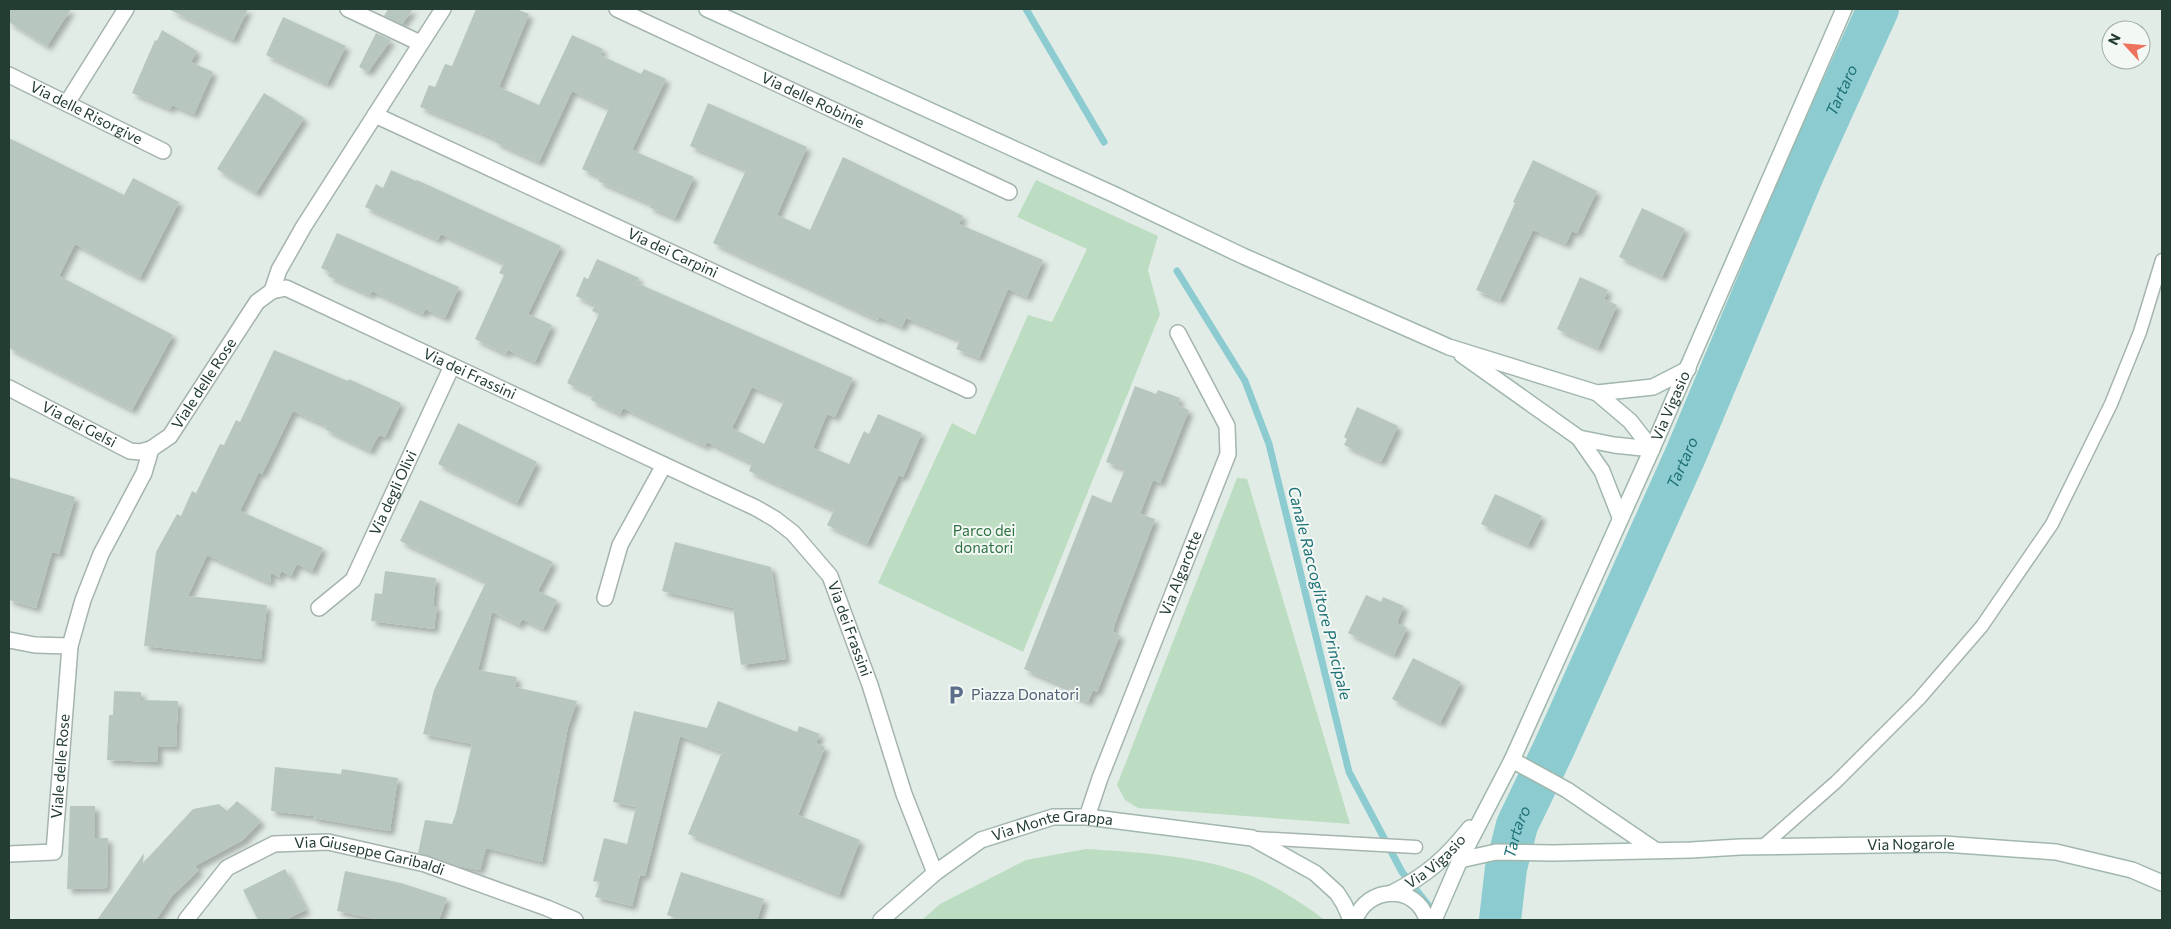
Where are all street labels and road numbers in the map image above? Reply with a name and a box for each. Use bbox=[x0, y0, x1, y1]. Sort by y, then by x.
street label: Via delle Robinie bbox=[759, 68, 868, 131]
street label: Via delle Risorgive bbox=[27, 77, 146, 147]
street label: Via dei Carpini bbox=[625, 223, 721, 281]
street label: Viale delle Rose bbox=[167, 334, 239, 432]
street label: Via dei Frassini bbox=[421, 344, 519, 402]
street label: Via Vigasio bbox=[1647, 368, 1693, 443]
street label: Via dei Gelsi bbox=[39, 397, 120, 450]
street label: Via degli Olivi bbox=[365, 447, 420, 538]
street label: Via Algarotte bbox=[1155, 528, 1205, 618]
street label: Via dei Frassini bbox=[825, 578, 876, 679]
street label: Viale delle Rose bbox=[47, 713, 73, 819]
street label: Via Monte Grappa bbox=[989, 807, 1114, 844]
street label: Via Vigasio bbox=[1402, 830, 1469, 892]
street label: Via Giuseppe Garibaldi bbox=[294, 832, 447, 878]
street label: Via Nogarole bbox=[1867, 834, 1955, 853]

